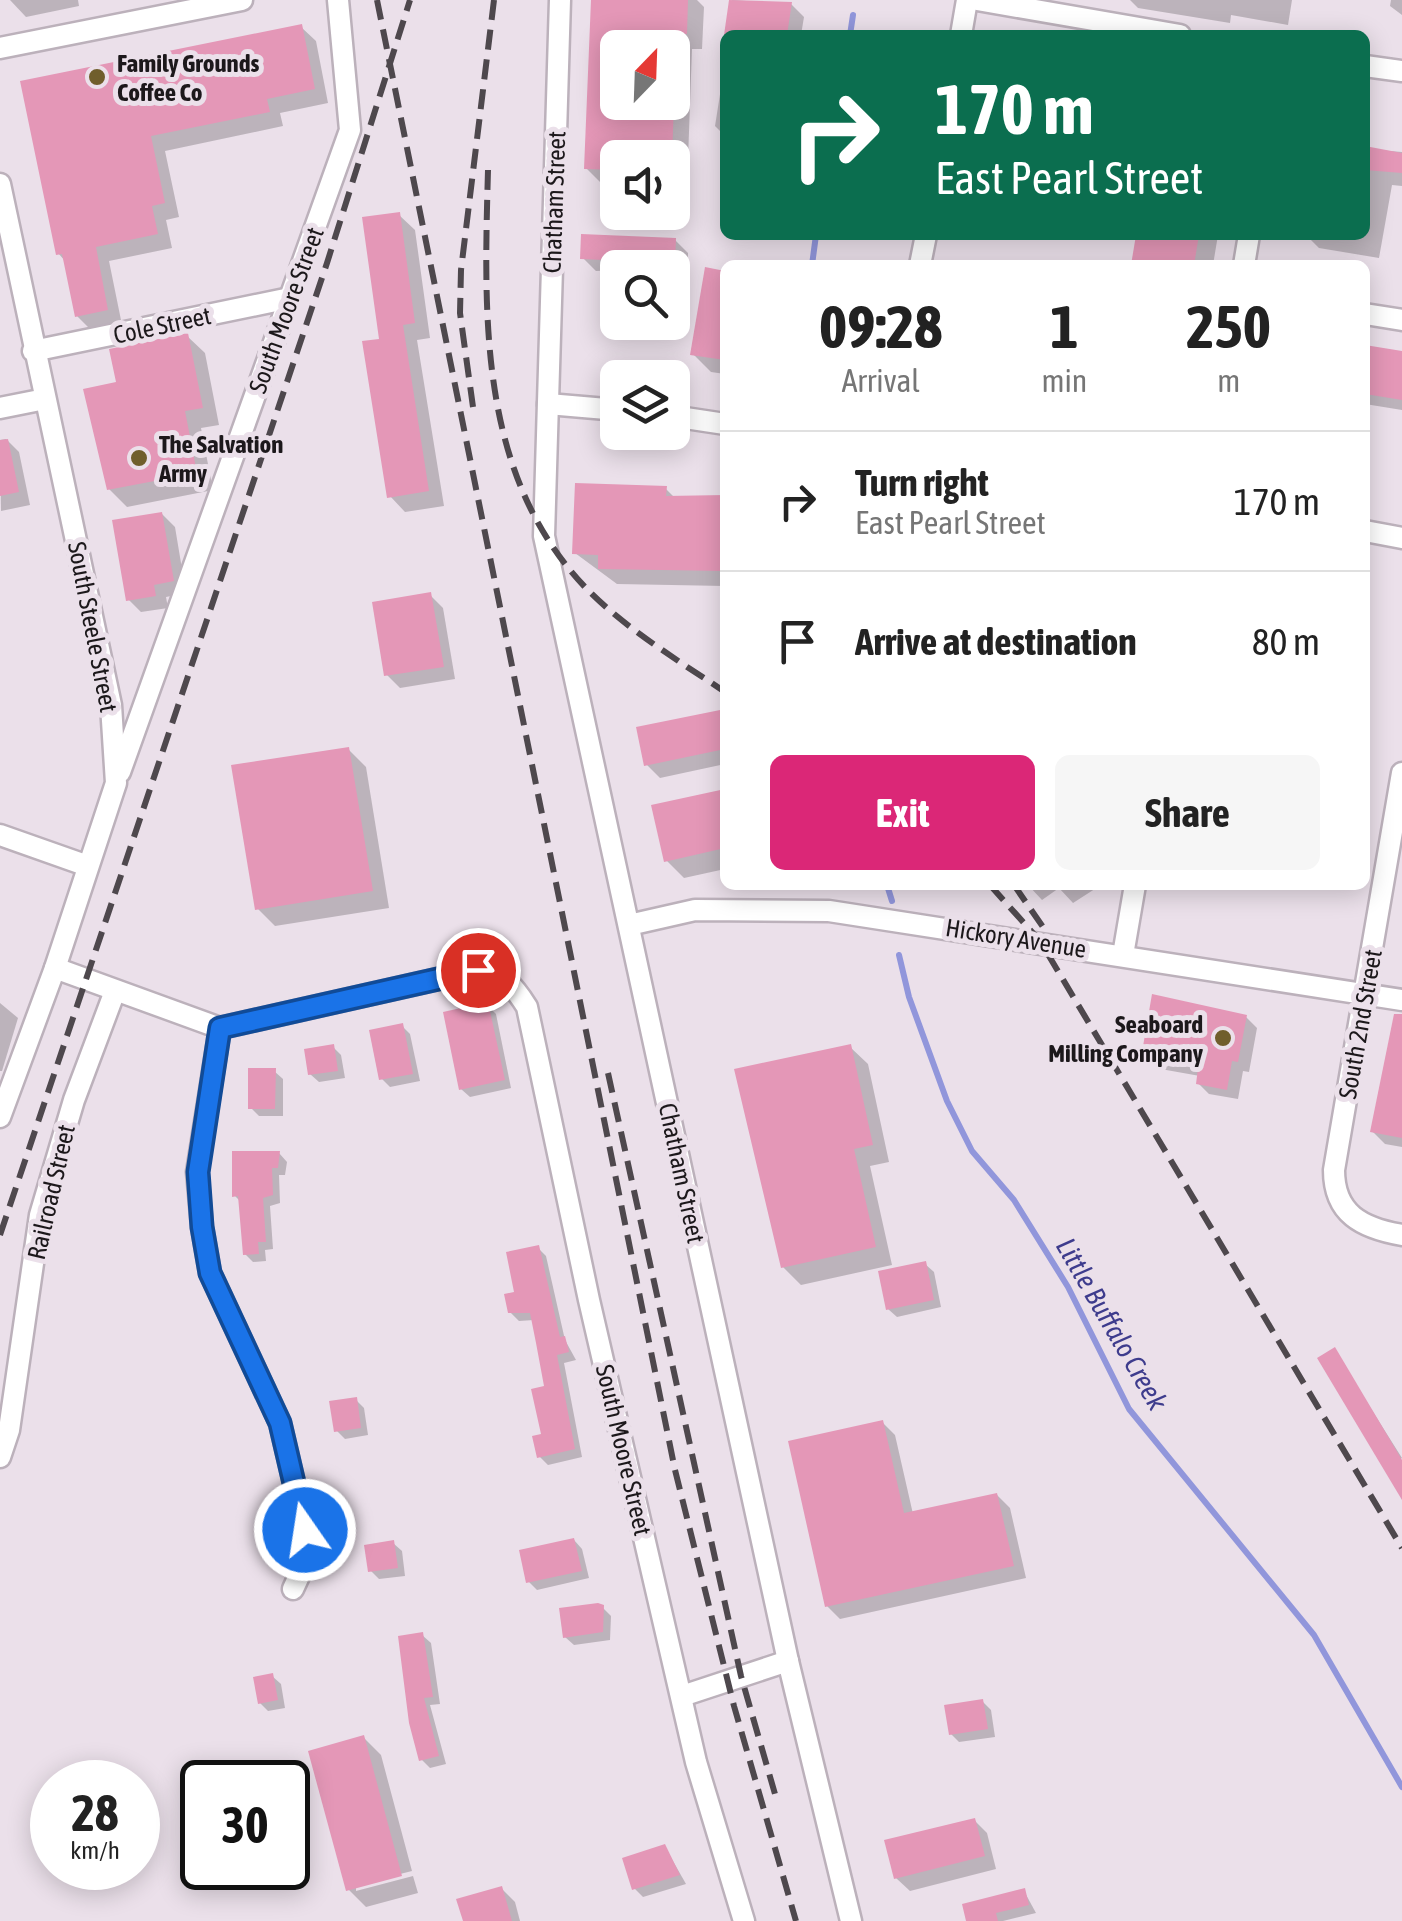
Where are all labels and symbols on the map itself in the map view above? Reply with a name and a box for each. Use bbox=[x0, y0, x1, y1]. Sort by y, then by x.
north arrow bbox=[600, 30, 690, 120]
place label: Family Grounds Coffee Co bbox=[117, 49, 259, 106]
marker: Family Grounds Coffee Co bbox=[86, 66, 108, 88]
street label: Chatham Street bbox=[538, 130, 570, 274]
street label: South Moore Street bbox=[243, 223, 329, 397]
street label: Cole Street bbox=[111, 301, 213, 349]
place label: The Salvation Army bbox=[158, 430, 283, 487]
marker: The Salvation Army bbox=[128, 447, 150, 469]
street label: South Steele Street bbox=[63, 539, 123, 715]
street label: Hickory Avenue bbox=[944, 913, 1088, 963]
pin bbox=[436, 928, 521, 1013]
street label: South 2nd Street bbox=[1333, 947, 1387, 1101]
place label: Seaboard Milling Company bbox=[1048, 1010, 1204, 1067]
marker: Seaboard Milling Company bbox=[1212, 1027, 1234, 1049]
street label: Chatham Street bbox=[654, 1101, 710, 1245]
street label: Railroad Street bbox=[22, 1122, 80, 1262]
water label: Little Buffalo Creek bbox=[1050, 1232, 1174, 1416]
street label: South Moore Street bbox=[591, 1362, 657, 1538]
position arrow bbox=[253, 1478, 357, 1582]
speed limit sign: 30 bbox=[180, 1760, 310, 1890]

